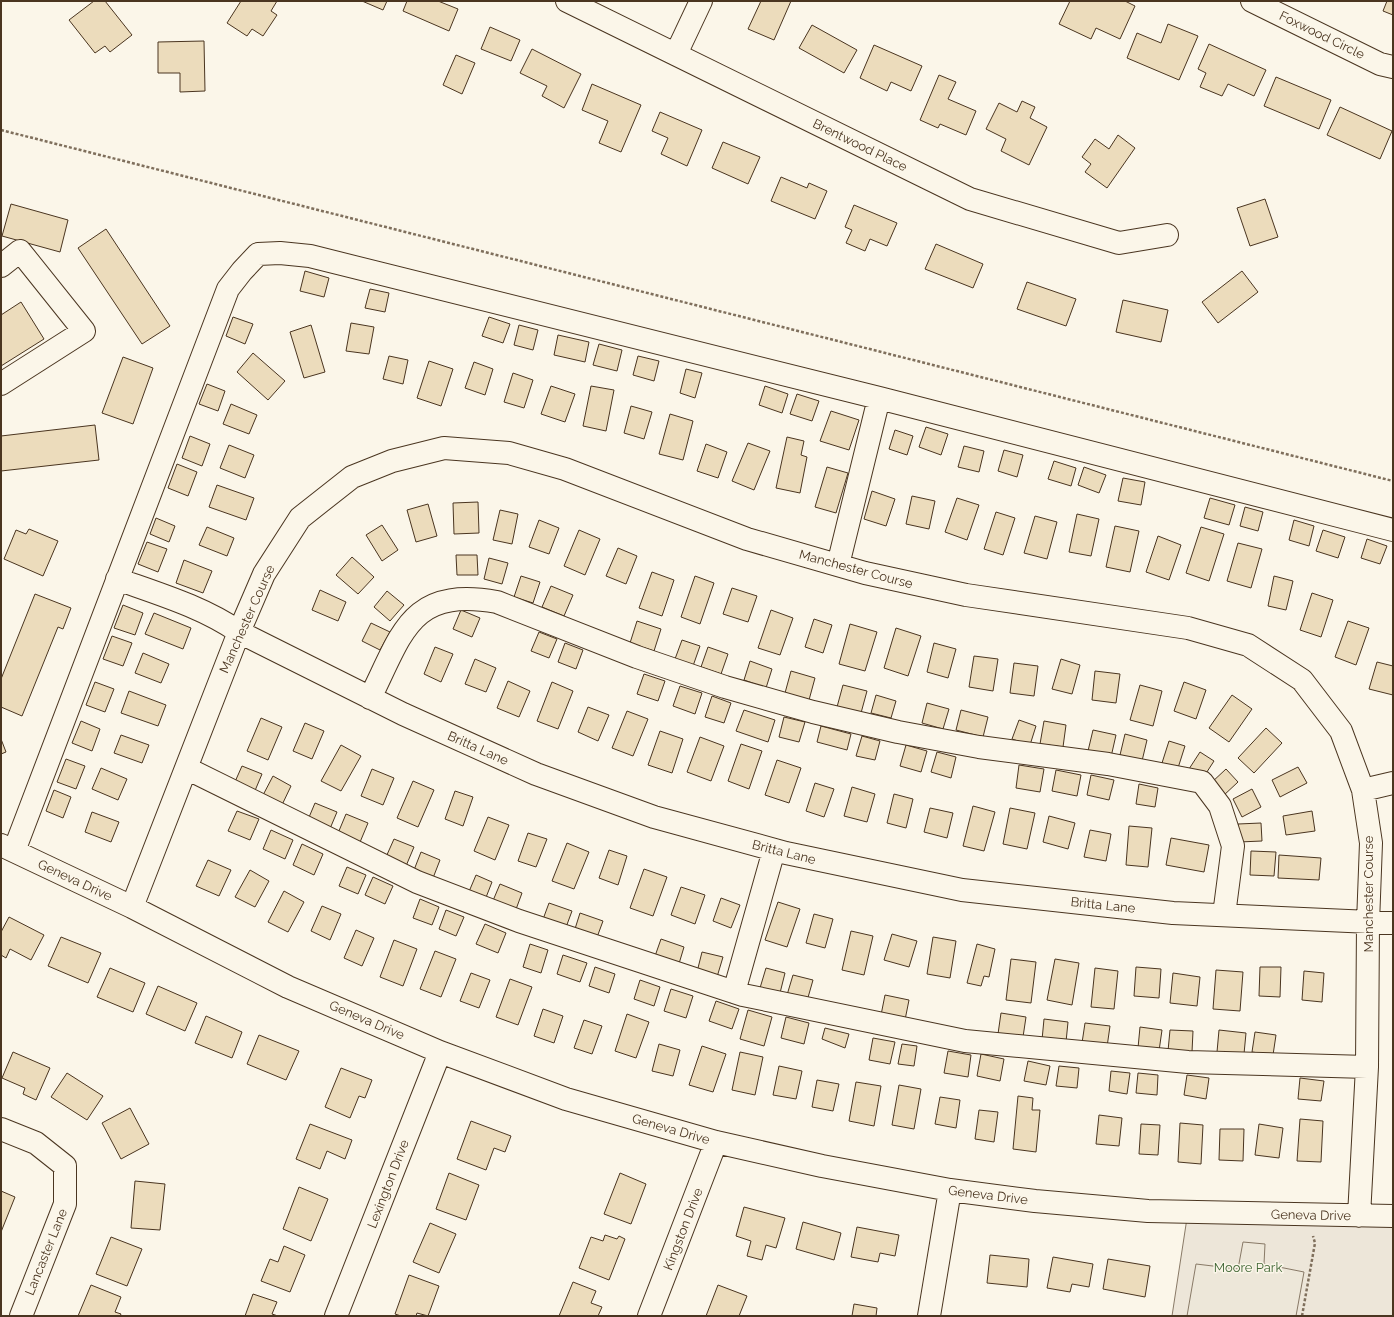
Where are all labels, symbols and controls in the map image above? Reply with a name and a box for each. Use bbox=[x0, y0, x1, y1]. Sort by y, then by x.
street label: Foxwood Circle bbox=[1277, 8, 1367, 62]
street label: Brentwood Place bbox=[810, 116, 910, 175]
street label: Manchester Course bbox=[798, 547, 915, 591]
street label: Manchester Course bbox=[216, 562, 278, 675]
street label: Britta Lane bbox=[445, 728, 511, 768]
street label: Manchester Course bbox=[1361, 835, 1376, 952]
street label: Britta Lane bbox=[751, 837, 818, 867]
street label: Geneva Drive bbox=[36, 856, 115, 904]
street label: Britta Lane bbox=[1070, 894, 1136, 916]
street label: Geneva Drive bbox=[327, 997, 407, 1043]
street label: Geneva Drive bbox=[630, 1111, 712, 1147]
street label: Lexington Drive bbox=[364, 1137, 412, 1230]
street label: Geneva Drive bbox=[947, 1183, 1029, 1207]
street label: Kingston Drive bbox=[660, 1185, 706, 1272]
street label: Lancaster Lane bbox=[22, 1206, 70, 1297]
street label: Geneva Drive bbox=[1271, 1207, 1352, 1223]
park label: Moore Park bbox=[1214, 1260, 1282, 1275]

